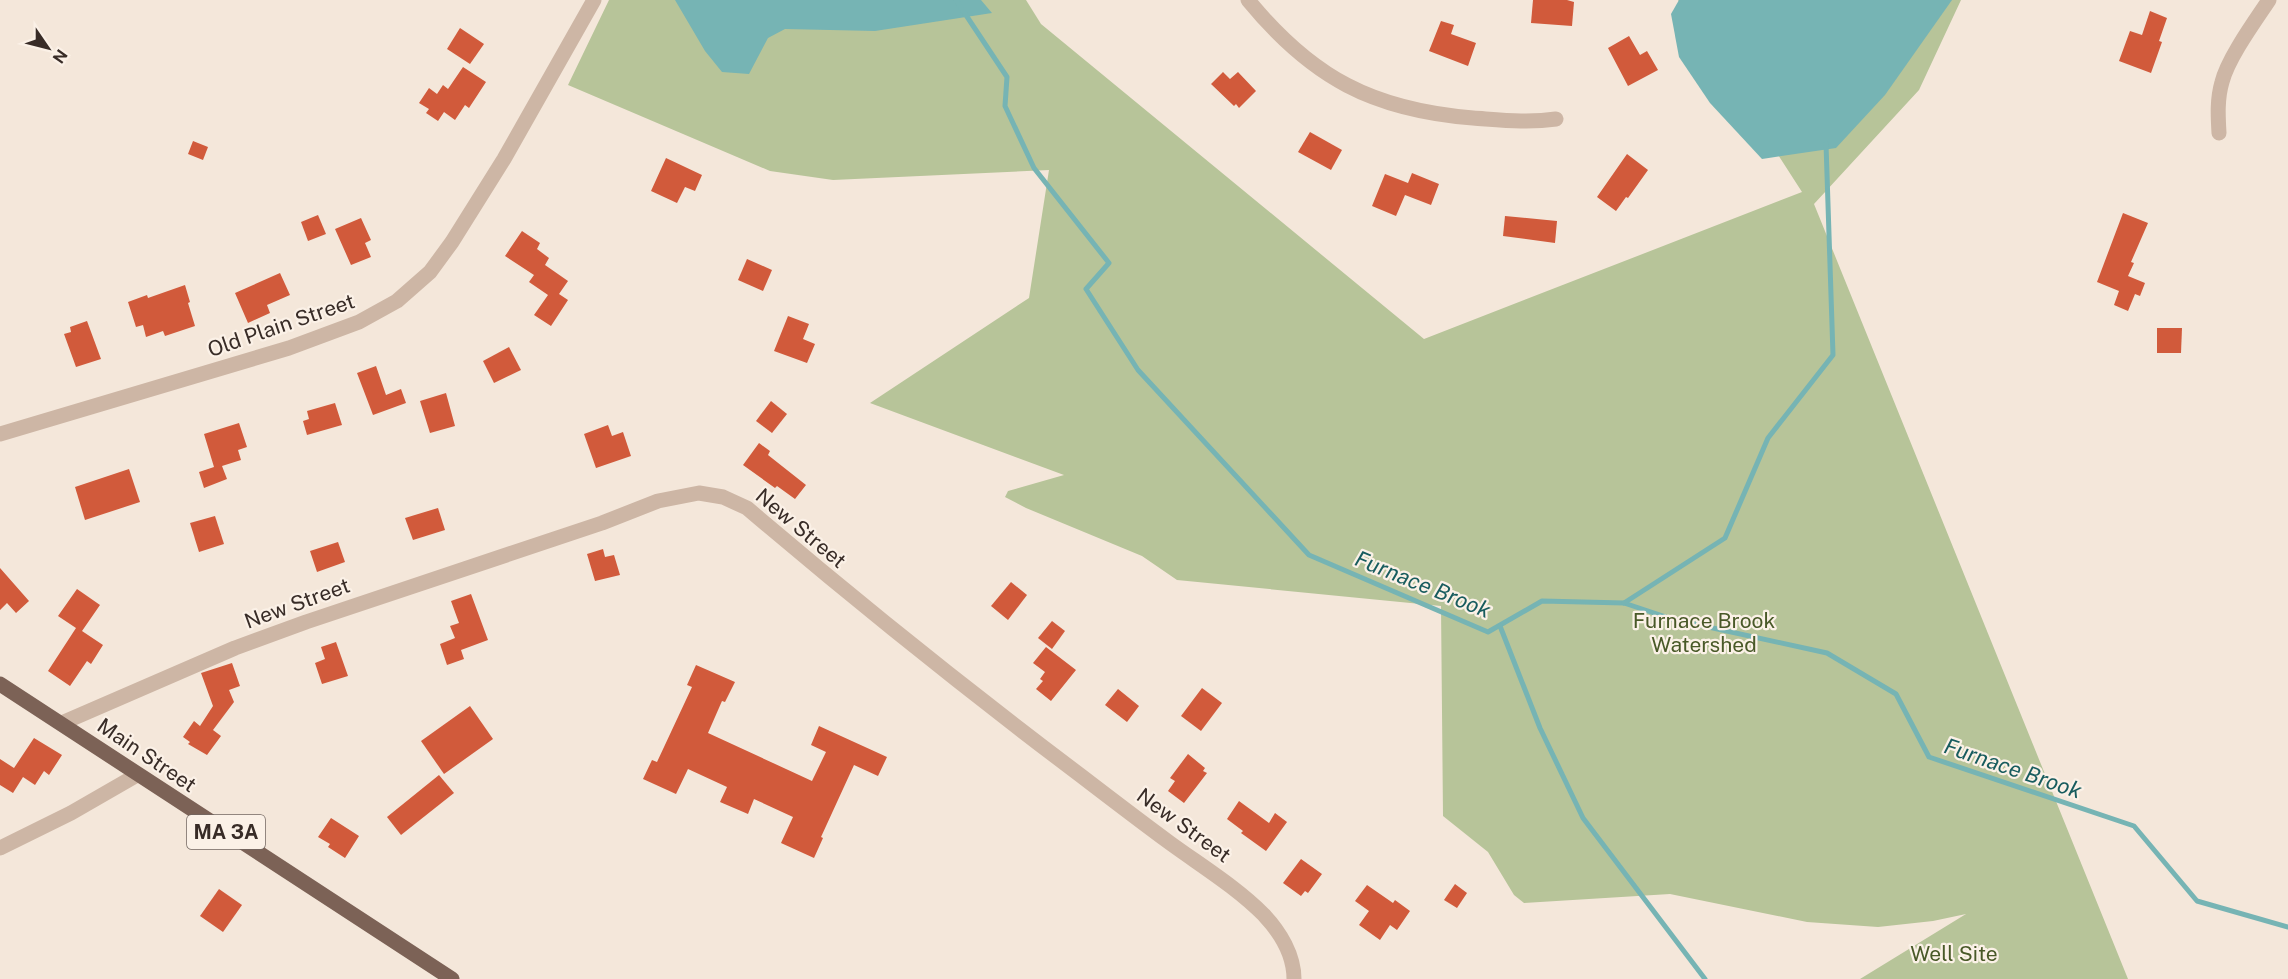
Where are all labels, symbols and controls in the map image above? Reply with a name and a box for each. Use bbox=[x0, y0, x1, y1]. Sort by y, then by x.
north arrow bbox=[18, 18, 78, 78]
text: N bbox=[49, 46, 71, 67]
street label: Old Plain Street bbox=[204, 288, 358, 362]
street label: New Street bbox=[751, 483, 851, 573]
water label: Furnace Brook bbox=[1351, 545, 1495, 623]
street label: New Street bbox=[241, 572, 353, 634]
park label: Furnace Brook Watershed bbox=[1633, 608, 1775, 657]
street label: Main Street bbox=[93, 713, 201, 797]
water label: Furnace Brook bbox=[1941, 732, 2085, 804]
street label: New Street bbox=[1132, 782, 1236, 868]
road number: MA 3A bbox=[187, 815, 265, 849]
park label: Well Site bbox=[1910, 941, 1998, 966]

